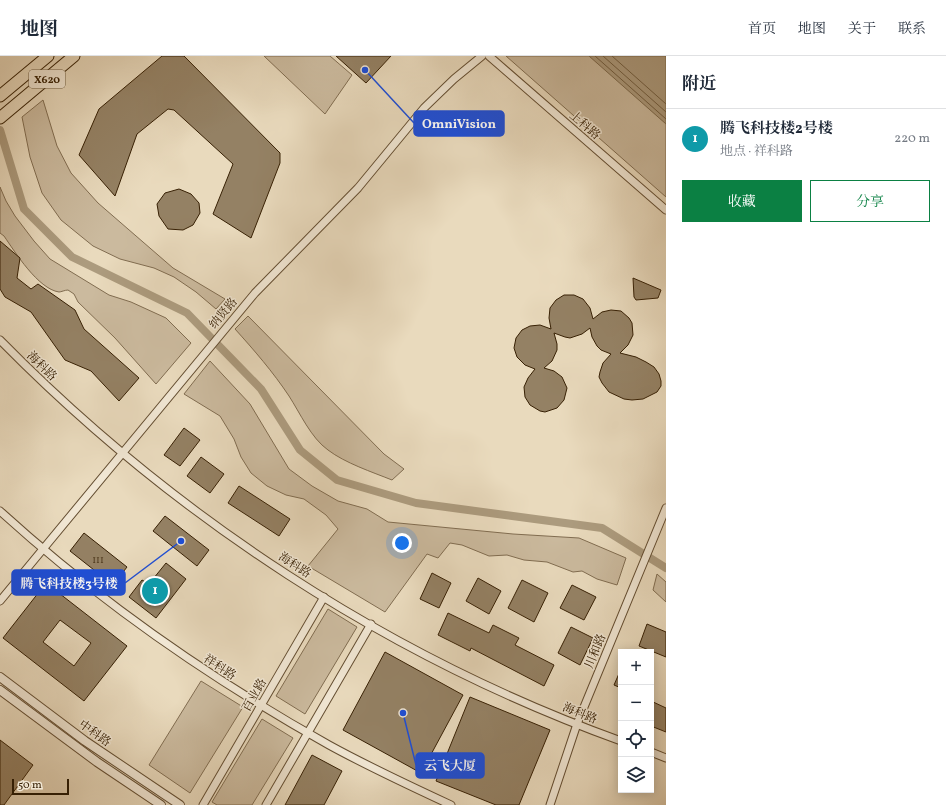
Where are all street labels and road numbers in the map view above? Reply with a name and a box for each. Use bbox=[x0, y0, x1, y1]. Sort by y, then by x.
road number: X620 bbox=[29, 70, 65, 88]
street label: 上科路 bbox=[566, 108, 603, 144]
street label: 纳贤路 bbox=[206, 295, 241, 333]
street label: 海科路 bbox=[23, 348, 60, 385]
street label: 海科路 bbox=[275, 549, 314, 582]
street label: 川和路 bbox=[582, 632, 610, 671]
street label: 祥科路 bbox=[200, 651, 239, 684]
street label: 百业路 bbox=[239, 676, 271, 715]
street label: 海科路 bbox=[560, 700, 599, 728]
street label: 中科路 bbox=[75, 717, 114, 751]

